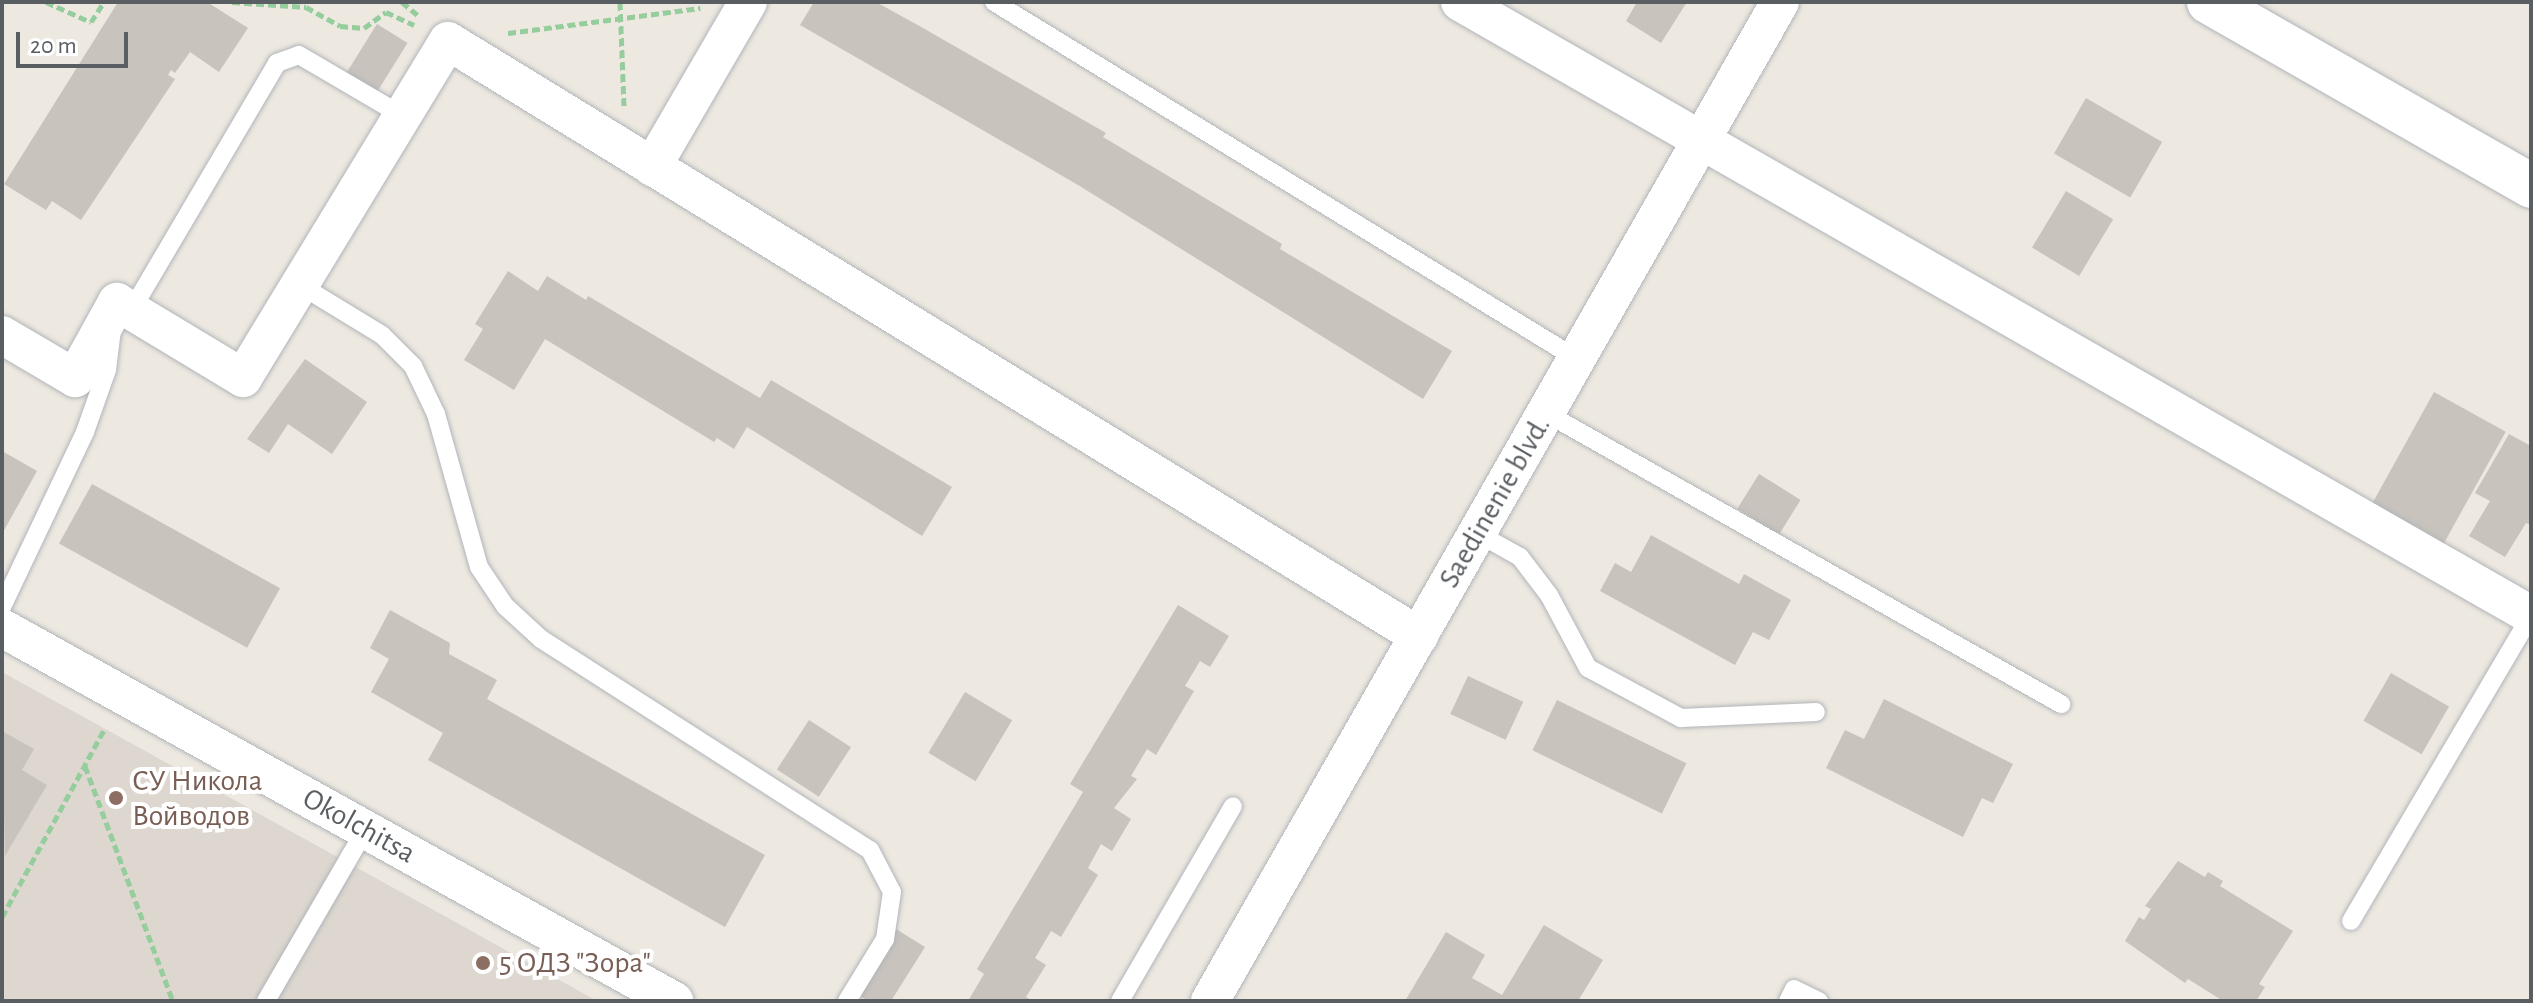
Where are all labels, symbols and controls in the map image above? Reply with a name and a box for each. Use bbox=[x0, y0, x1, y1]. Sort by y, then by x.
scale bar bbox=[20, 16, 132, 66]
text: 20 m bbox=[30, 34, 77, 58]
street label: Saedinenie blvd. bbox=[1431, 410, 1559, 594]
place label: СУ Никола Войводов bbox=[132, 763, 263, 834]
street label: Okolchitsa bbox=[296, 780, 422, 872]
marker: СУ Никола Войводов bbox=[107, 789, 125, 807]
place label: 5 ОДЗ "Зора" bbox=[499, 945, 651, 981]
marker: 5 ОДЗ "Зора" bbox=[474, 954, 492, 972]

